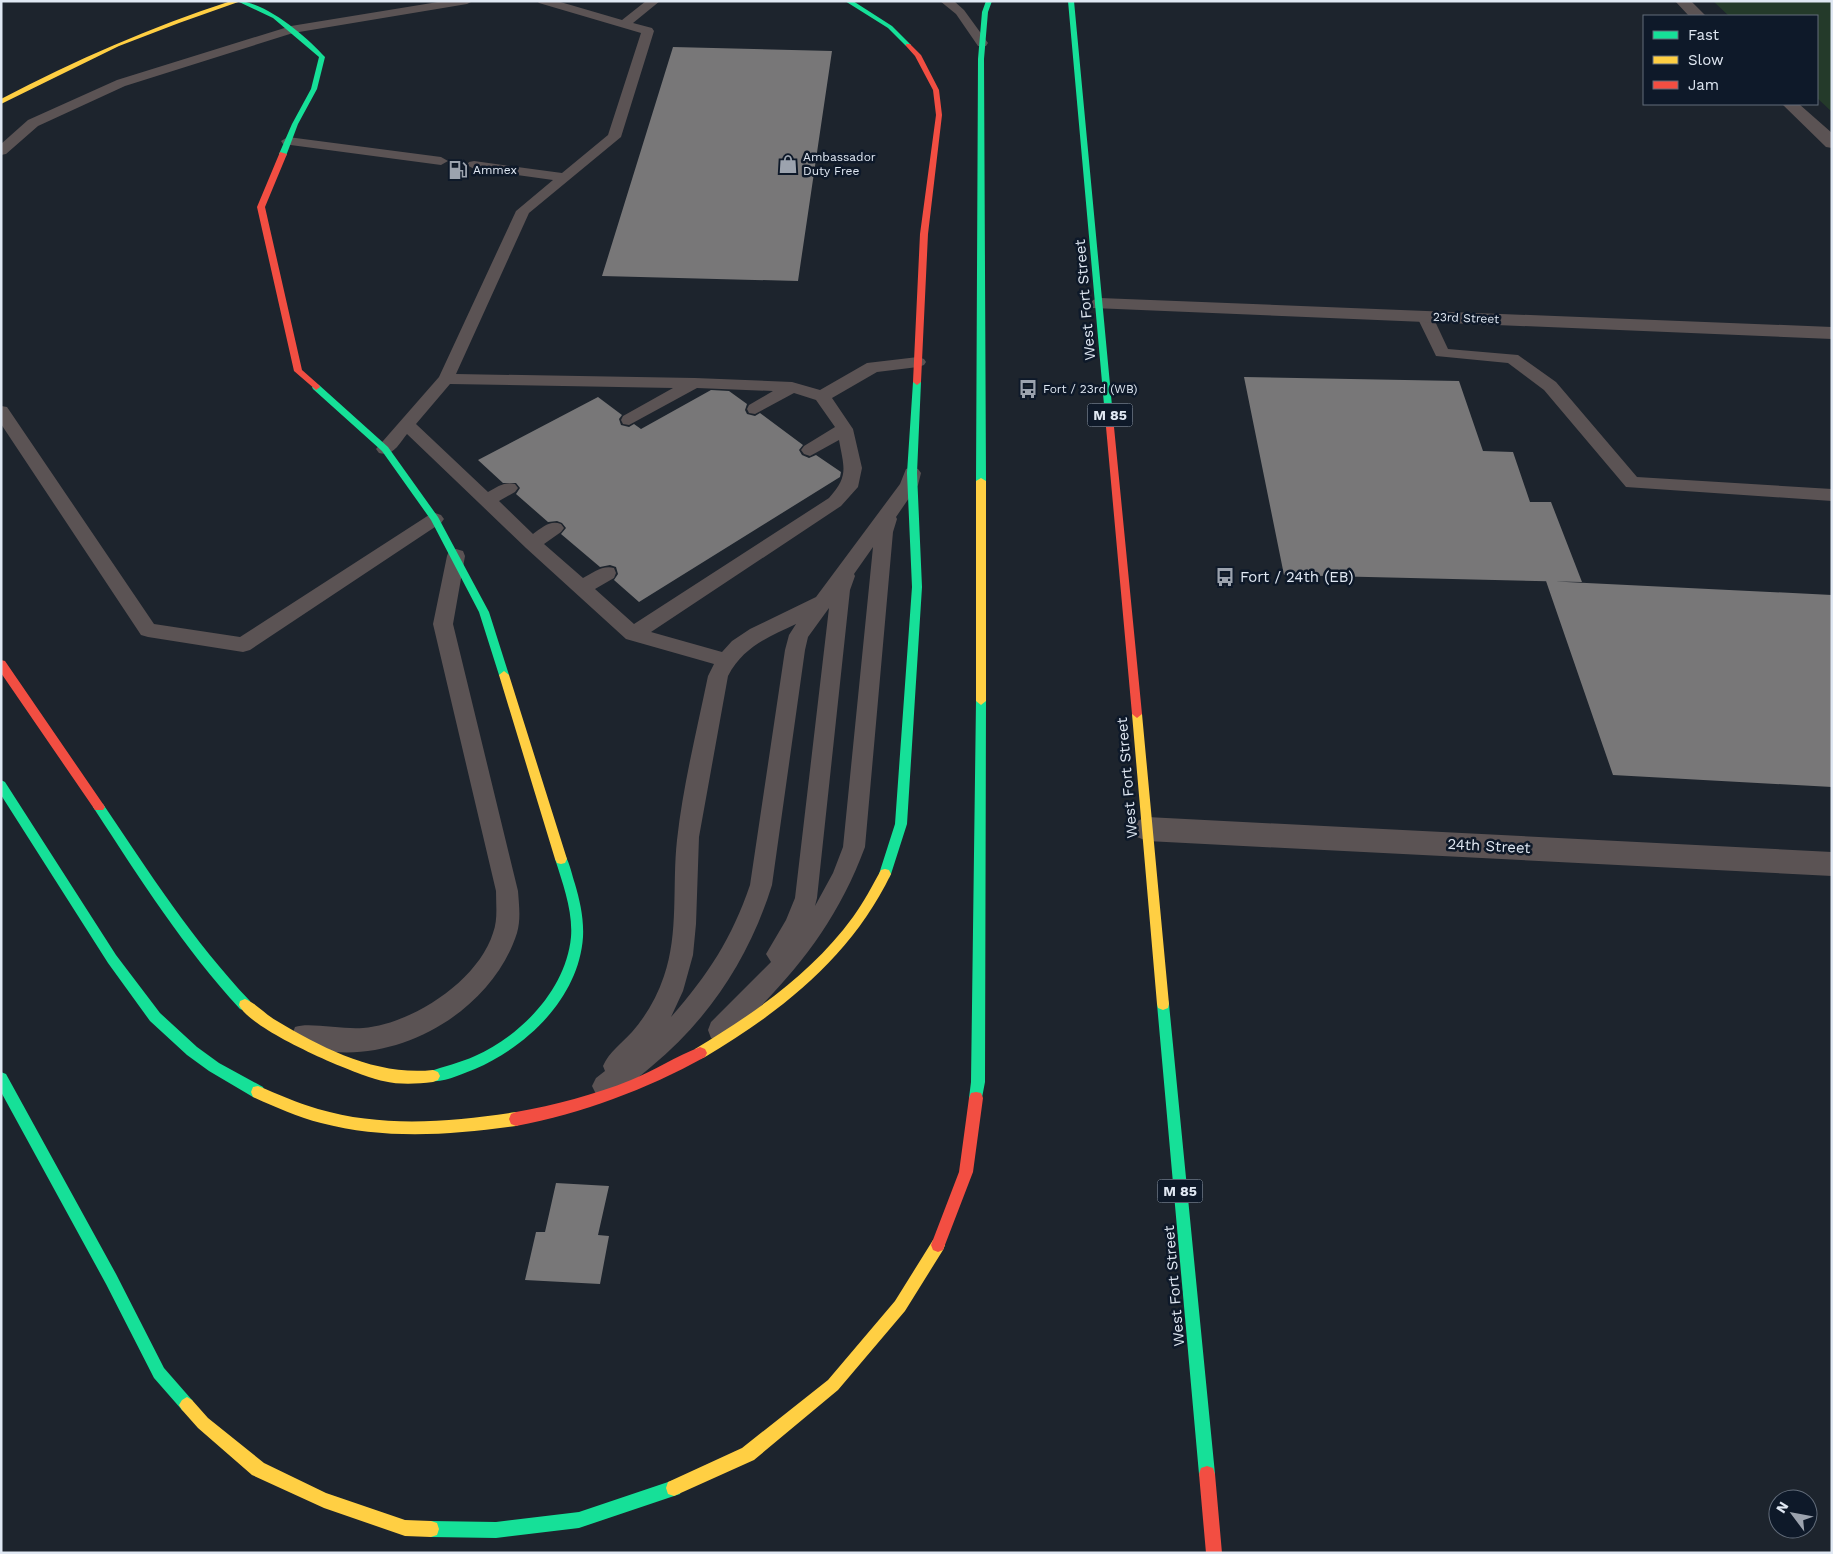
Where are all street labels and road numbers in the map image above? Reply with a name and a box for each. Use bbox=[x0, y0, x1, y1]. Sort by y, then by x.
street label: West Fort Street bbox=[1071, 238, 1099, 361]
street label: 23rd Street bbox=[1433, 310, 1499, 326]
road number: M 85 bbox=[1088, 404, 1132, 426]
street label: West Fort Street bbox=[1113, 716, 1141, 839]
street label: 24th Street bbox=[1447, 835, 1532, 857]
road number: M 85 bbox=[1158, 1180, 1202, 1202]
street label: West Fort Street bbox=[1160, 1224, 1188, 1347]

